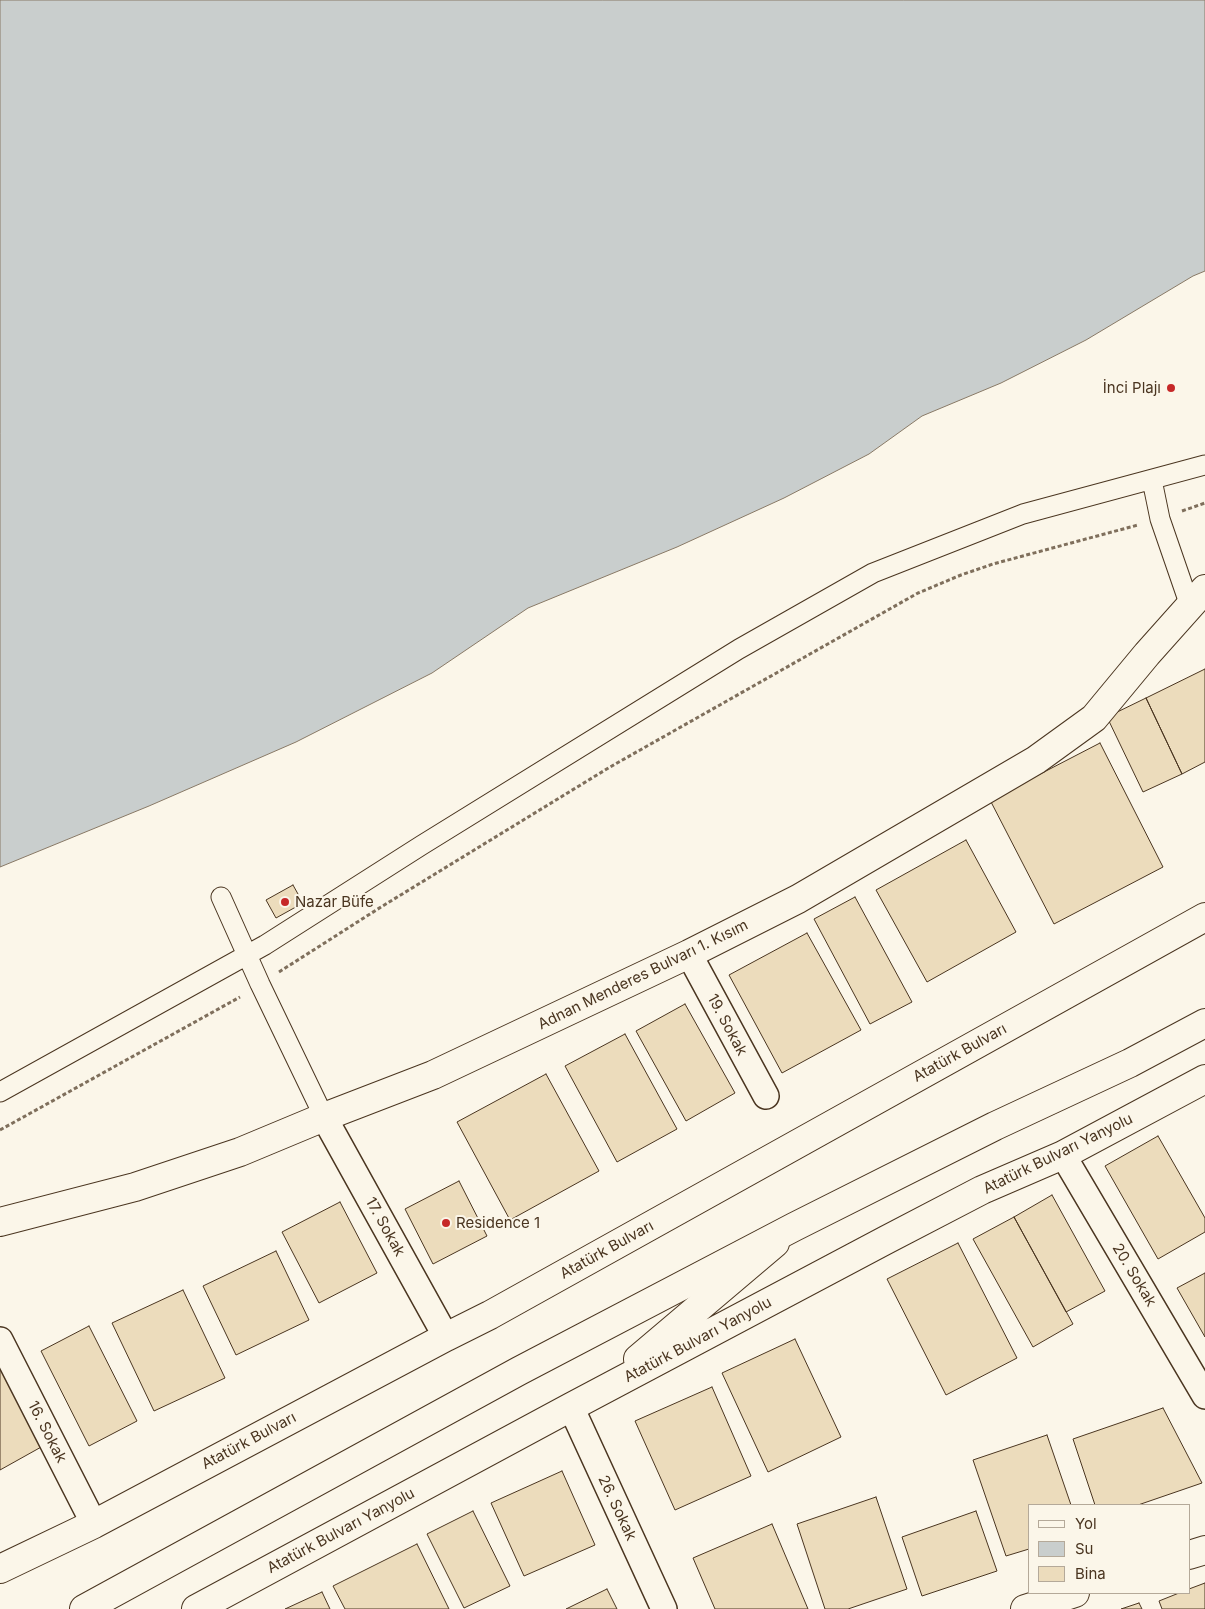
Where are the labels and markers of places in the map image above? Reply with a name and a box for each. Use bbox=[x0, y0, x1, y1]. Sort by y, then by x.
place label: İnci Plajı bbox=[1103, 379, 1161, 397]
marker: İnci Plajı bbox=[1165, 382, 1177, 394]
place label: Nazar Büfe bbox=[295, 893, 374, 911]
marker: Nazar Büfe bbox=[279, 896, 291, 908]
place label: Residence 1 bbox=[456, 1214, 540, 1232]
marker: Residence 1 bbox=[440, 1217, 452, 1229]

